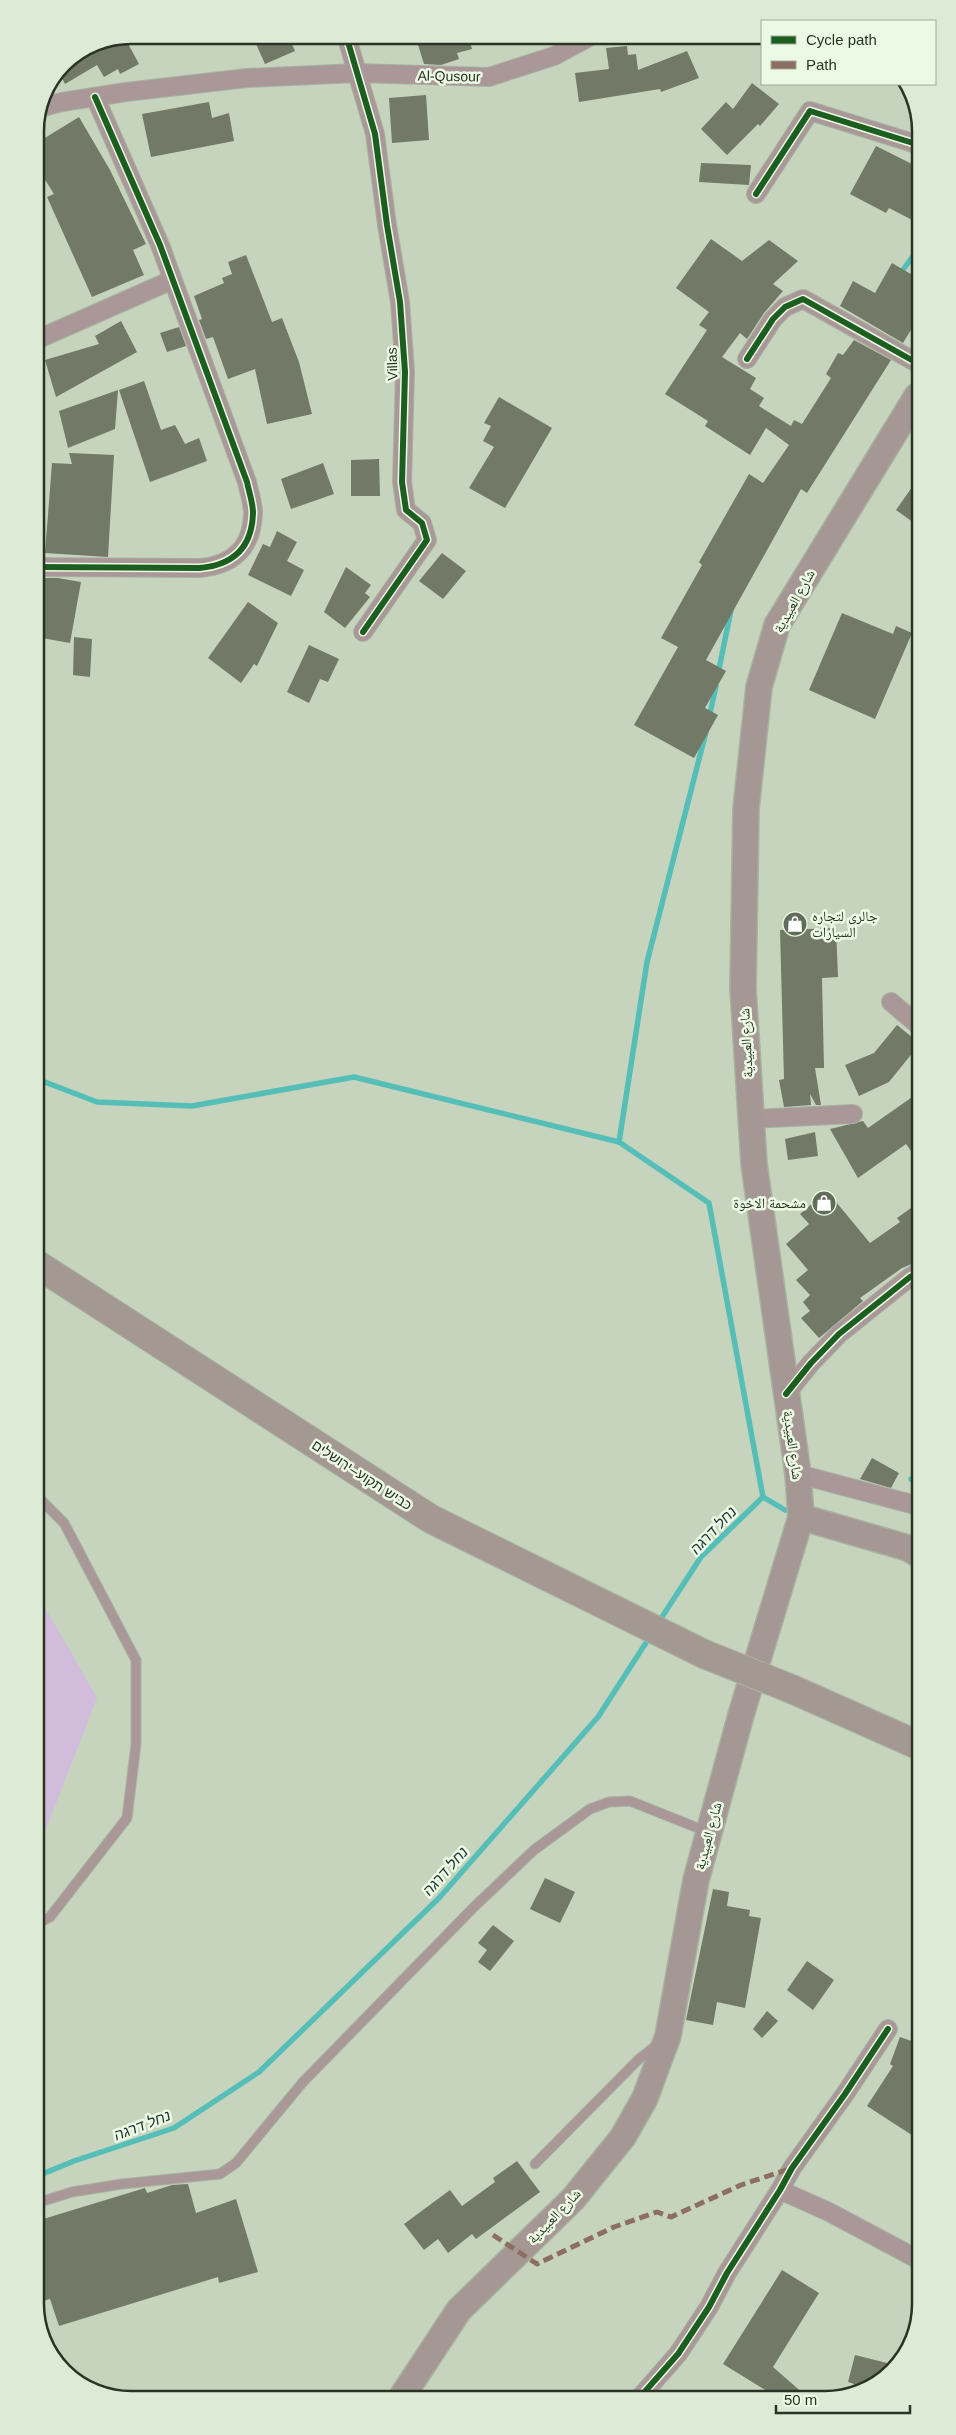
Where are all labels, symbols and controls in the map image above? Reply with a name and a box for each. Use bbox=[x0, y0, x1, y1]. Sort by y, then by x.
legend bbox=[761, 20, 936, 85]
text: Cycle path bbox=[806, 31, 877, 48]
text: Path bbox=[806, 56, 837, 73]
street label: Al-Qusour bbox=[417, 67, 481, 85]
street label: Villas bbox=[383, 347, 401, 381]
street label: شارع العبيدية bbox=[770, 567, 820, 636]
place label: جالري لتجاره السيارات bbox=[812, 908, 878, 941]
shop icon: جالري لتجاره السيارات bbox=[782, 911, 808, 937]
street label: شارع العبيدية bbox=[736, 1008, 758, 1078]
shop icon: مشحمة الاخوة bbox=[811, 1190, 837, 1216]
place label: مشحمة الاخوة bbox=[733, 1195, 806, 1212]
street label: شارع العبيدية bbox=[778, 1409, 806, 1481]
street label: כביש תקוע–ירושלים bbox=[309, 1437, 415, 1513]
water label: נחל דרגה bbox=[686, 1503, 740, 1557]
street label: شارع العبيدية bbox=[691, 1800, 727, 1872]
water label: נחל דרגה bbox=[419, 1843, 471, 1899]
water label: נחל דרגה bbox=[111, 2106, 173, 2144]
street label: شارع العبيدية bbox=[524, 2185, 585, 2248]
scale bar bbox=[776, 2382, 910, 2414]
text: 50 m bbox=[784, 2391, 817, 2408]

